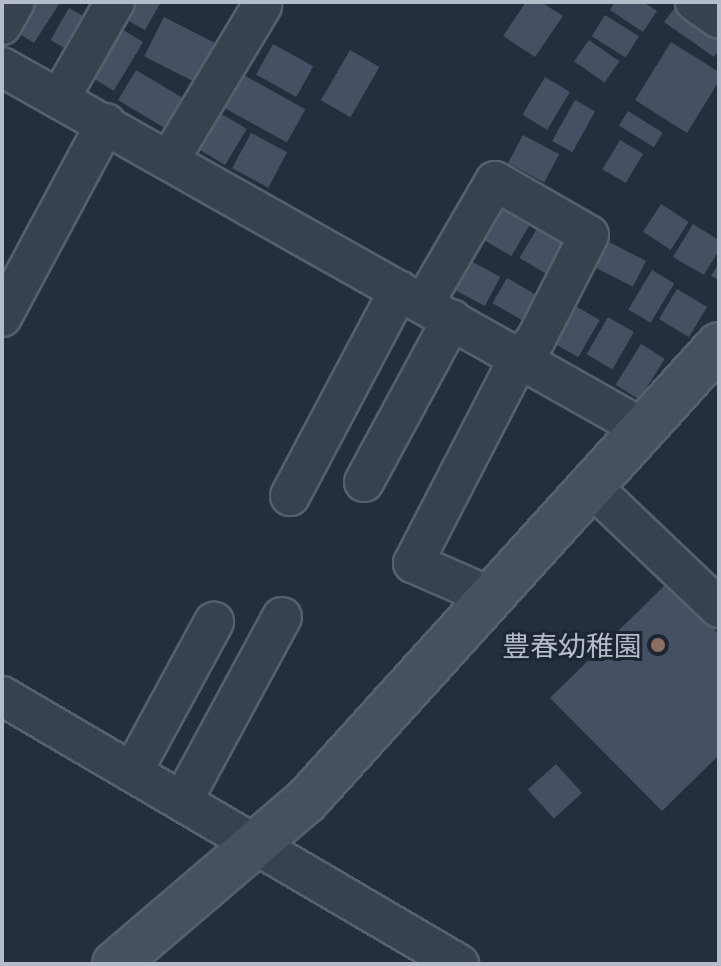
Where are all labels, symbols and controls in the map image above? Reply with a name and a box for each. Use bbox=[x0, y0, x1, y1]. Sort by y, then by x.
place label: 豊春幼稚園 bbox=[502, 628, 642, 662]
marker: 豊春幼稚園 bbox=[649, 636, 667, 654]

